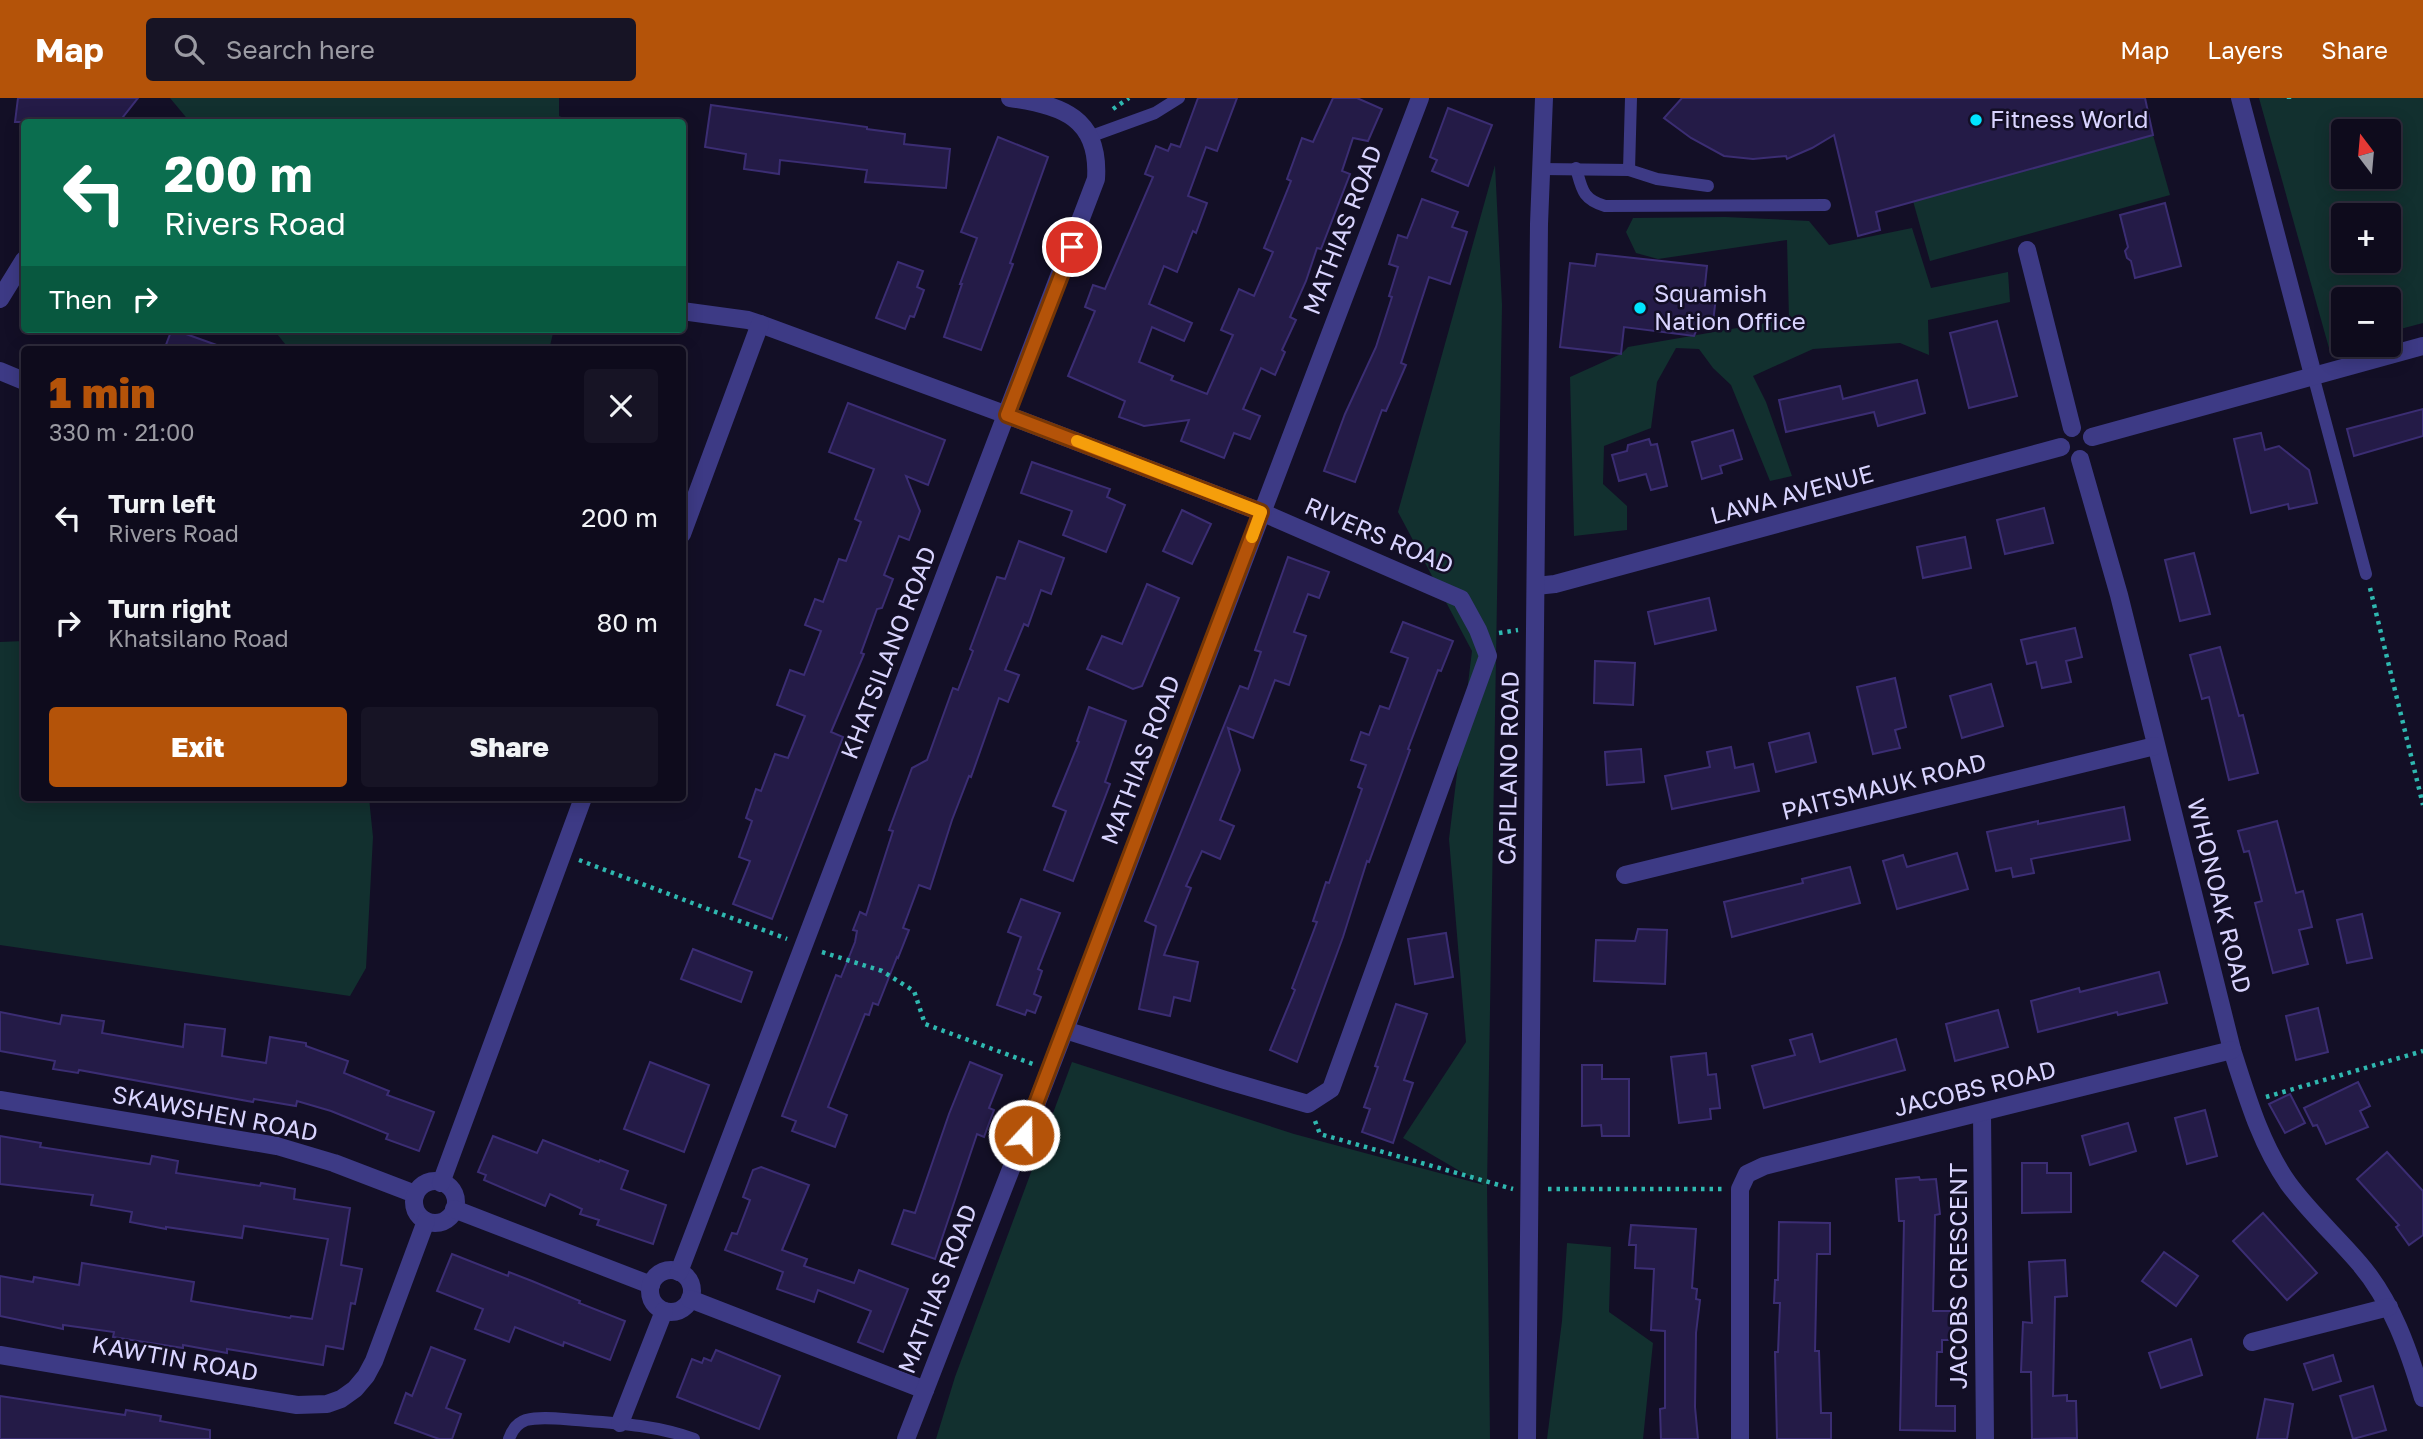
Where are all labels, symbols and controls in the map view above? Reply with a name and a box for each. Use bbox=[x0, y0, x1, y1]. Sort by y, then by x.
search box bbox=[146, 18, 636, 81]
text: Map bbox=[35, 30, 104, 69]
icon: search bbox=[170, 30, 208, 68]
text: Search here bbox=[226, 34, 375, 65]
text: Map bbox=[2120, 35, 2169, 64]
text: Layers bbox=[2207, 35, 2283, 64]
text: Share bbox=[2321, 35, 2388, 64]
place label: Fitness World bbox=[1990, 104, 2148, 133]
marker: Fitness World bbox=[1968, 112, 1984, 128]
north arrow bbox=[2331, 119, 2401, 189]
map controls bbox=[2331, 119, 2401, 357]
street label: MATHIAS ROAD bbox=[1296, 141, 1387, 318]
text: 200 m bbox=[164, 144, 313, 203]
icon: left bbox=[49, 147, 140, 238]
button: + bbox=[2331, 203, 2401, 273]
text: Rivers Road bbox=[164, 204, 346, 242]
pin bbox=[1042, 217, 1102, 277]
icon: arrive bbox=[1053, 228, 1091, 266]
place label: Squamish Nation Office bbox=[1654, 278, 1806, 335]
icon: right bbox=[126, 280, 164, 318]
text: Then bbox=[49, 284, 112, 315]
button: − bbox=[2331, 287, 2401, 357]
marker: Squamish Nation Office bbox=[1632, 300, 1648, 316]
text: 1 min bbox=[49, 367, 156, 417]
button: close bbox=[584, 369, 658, 443]
text: 330 m · 21:00 bbox=[49, 418, 195, 446]
street label: LAWA AVENUE bbox=[1707, 458, 1876, 529]
text: Turn left bbox=[108, 488, 216, 519]
street label: RIVERS ROAD bbox=[1301, 490, 1458, 579]
icon: left bbox=[49, 499, 87, 537]
text: 200 m bbox=[581, 502, 658, 533]
text: Rivers Road bbox=[108, 519, 239, 547]
street label: KHATSILANO ROAD bbox=[834, 542, 942, 763]
text: Turn right bbox=[108, 593, 231, 624]
icon: right bbox=[49, 604, 87, 642]
text: 80 m bbox=[597, 607, 658, 638]
text: Khatsilano Road bbox=[108, 624, 289, 652]
street label: MATHIAS ROAD bbox=[1094, 671, 1185, 848]
street label: CAPILANO ROAD bbox=[1491, 671, 1524, 865]
button: Exit bbox=[49, 707, 347, 787]
button: Share bbox=[361, 707, 658, 787]
street label: PAITSMAUK ROAD bbox=[1778, 746, 1989, 825]
street label: WHONOAK ROAD bbox=[2182, 795, 2259, 996]
street label: JACOBS ROAD bbox=[1890, 1053, 2059, 1122]
street label: SKAWSHEN ROAD bbox=[110, 1078, 321, 1147]
position arrow bbox=[987, 1098, 1061, 1172]
street label: JACOBS CRESCENT bbox=[1943, 1163, 1972, 1389]
street label: MATHIAS ROAD bbox=[891, 1200, 982, 1377]
street label: KAWTIN ROAD bbox=[90, 1329, 261, 1386]

